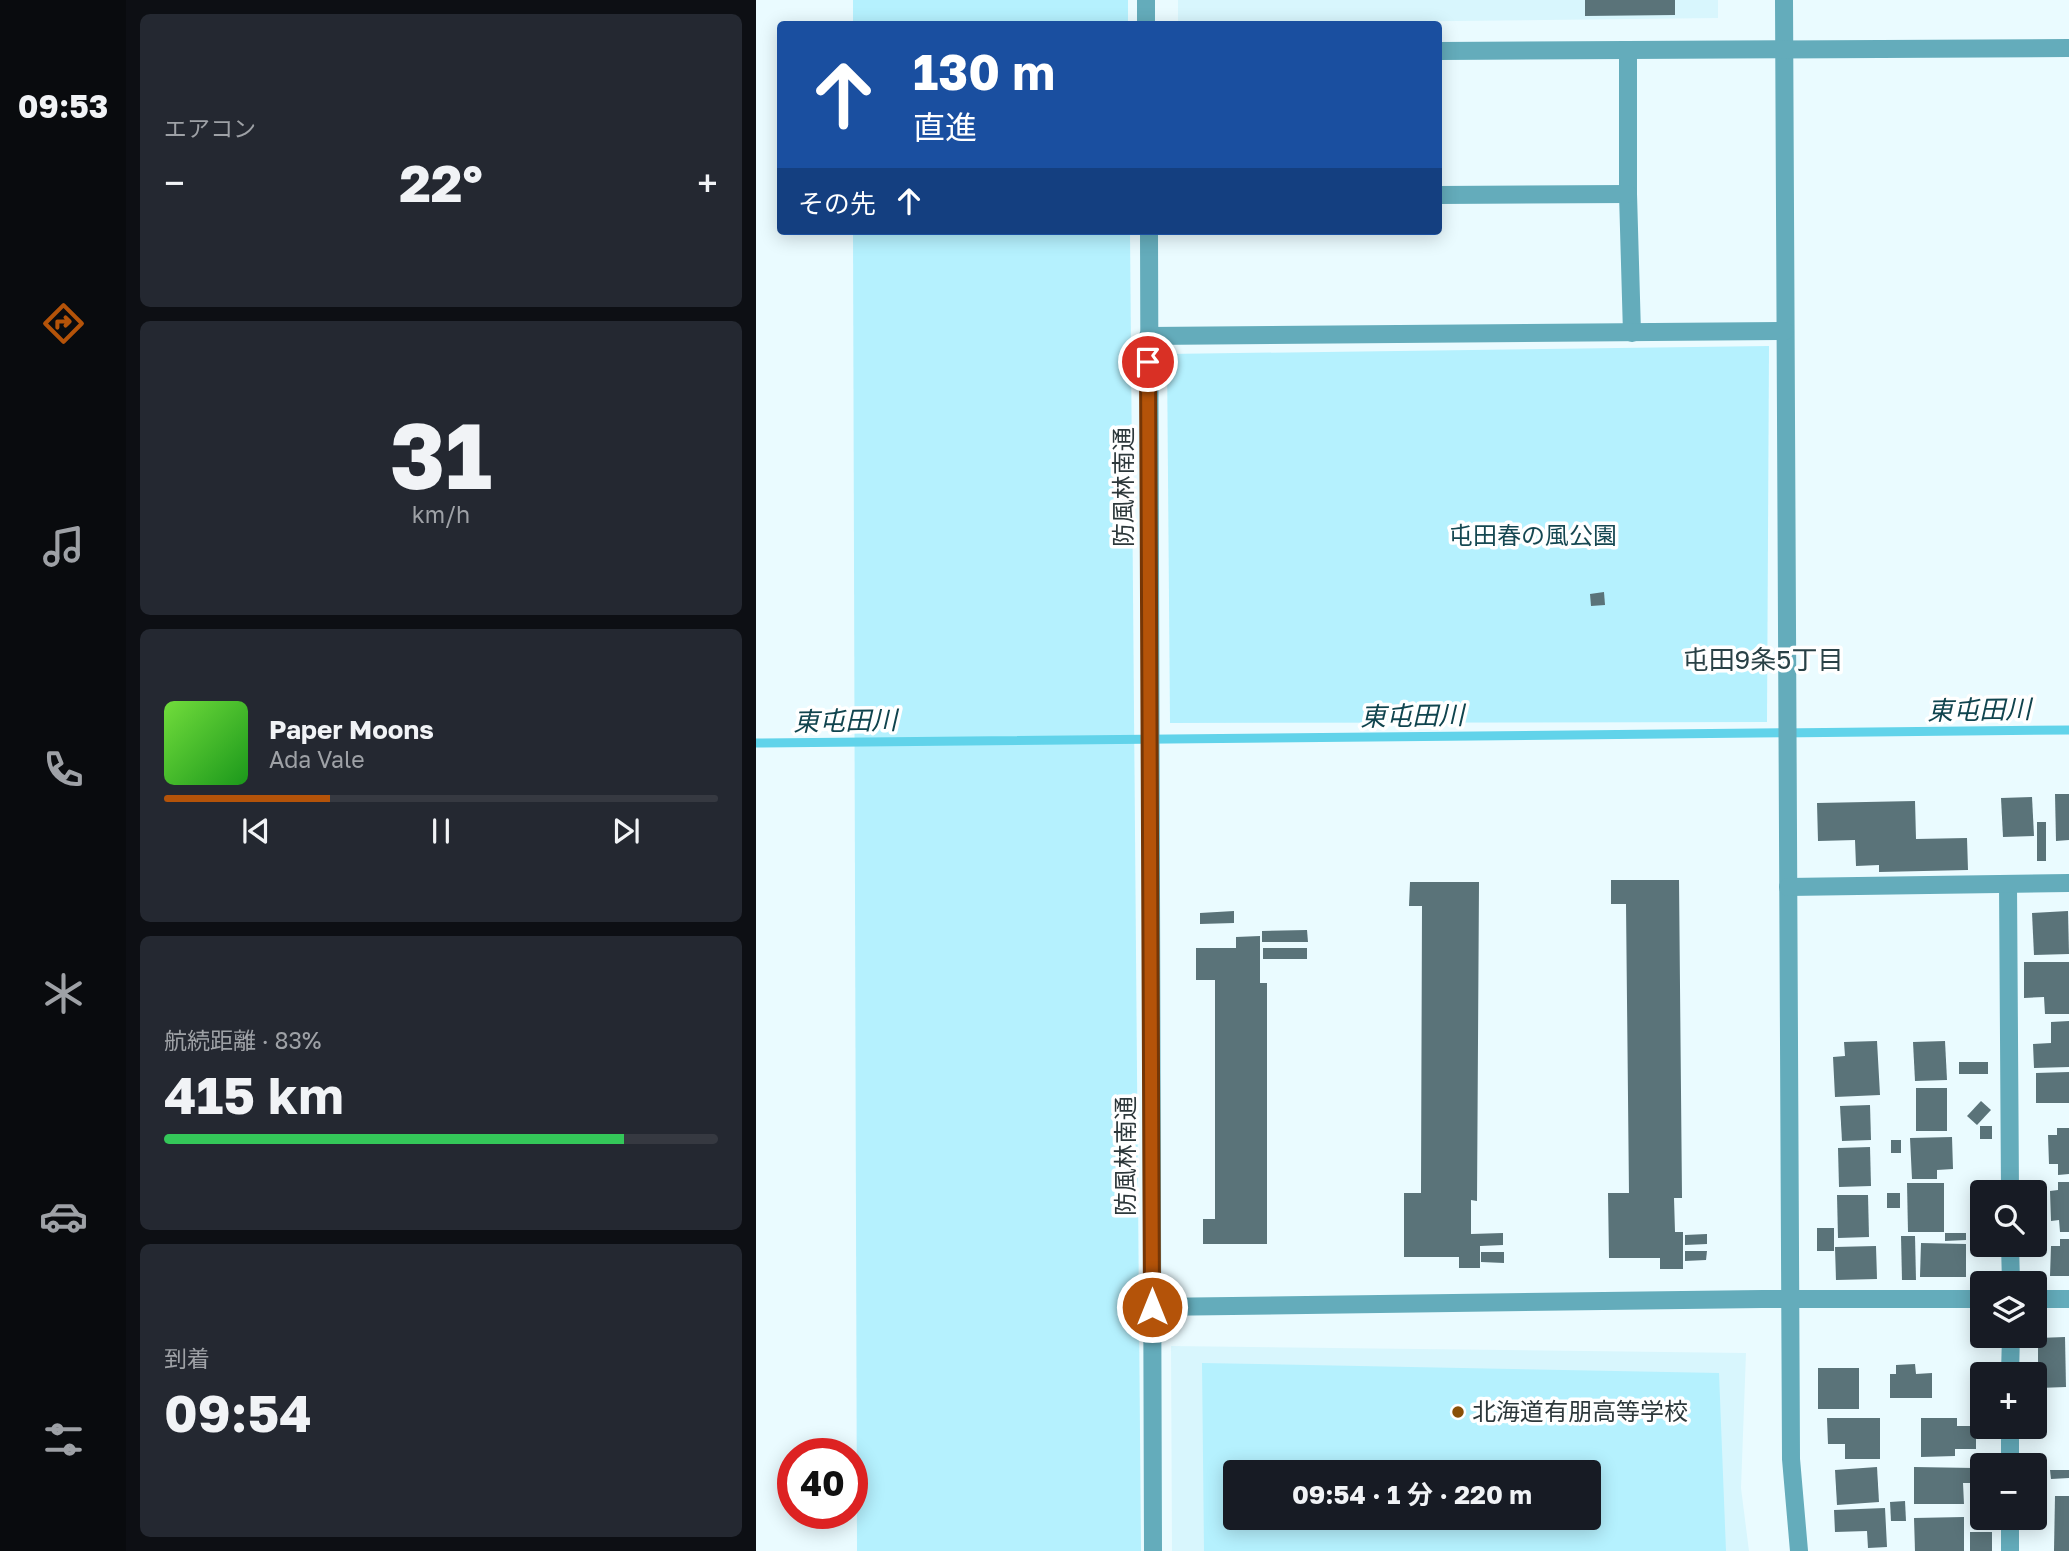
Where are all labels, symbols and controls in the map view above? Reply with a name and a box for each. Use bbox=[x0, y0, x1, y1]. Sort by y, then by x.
text: 130 m bbox=[913, 42, 1055, 101]
icon: ahead bbox=[798, 49, 889, 140]
text: 09:53 bbox=[18, 87, 108, 125]
text: 直進 bbox=[913, 108, 977, 146]
text: エアコン bbox=[164, 114, 256, 142]
text: 22° bbox=[399, 151, 483, 213]
text: − bbox=[164, 160, 185, 205]
text: + bbox=[697, 160, 718, 205]
icon: ahead bbox=[890, 182, 928, 220]
text: その先 bbox=[798, 188, 876, 219]
icon: directions bbox=[39, 299, 88, 348]
pin bbox=[1118, 332, 1178, 392]
icon: arrive bbox=[1129, 343, 1167, 381]
text: 31 bbox=[390, 400, 492, 509]
street label: 防風林南通 bbox=[1108, 427, 1137, 547]
text: km/h bbox=[412, 500, 470, 528]
park label: 屯田春の風公園 bbox=[1449, 520, 1617, 549]
icon: music bbox=[39, 522, 88, 571]
district label: 屯田9条5丁目 bbox=[1683, 644, 1843, 675]
water label: 東屯田川 bbox=[1927, 693, 2034, 726]
water label: 東屯田川 bbox=[1360, 699, 1467, 732]
water label: 東屯田川 bbox=[793, 704, 900, 737]
text: Paper Moons bbox=[269, 714, 434, 745]
icon: phone bbox=[39, 745, 88, 794]
text: Ada Vale bbox=[269, 745, 365, 773]
icon: previous bbox=[237, 812, 275, 850]
icon: pause bbox=[422, 812, 460, 850]
icon: next bbox=[607, 812, 645, 850]
icon: climate bbox=[39, 969, 88, 1018]
text: 航続距離 · 83% bbox=[164, 1026, 321, 1054]
text: 415 km bbox=[164, 1063, 344, 1125]
street label: 防風林南通 bbox=[1110, 1096, 1139, 1216]
map controls bbox=[1970, 1180, 2047, 1530]
button: search bbox=[1970, 1180, 2047, 1257]
icon: car bbox=[39, 1192, 88, 1241]
position arrow bbox=[1115, 1270, 1189, 1344]
button: layers bbox=[1970, 1271, 2047, 1348]
text: 到着 bbox=[164, 1344, 210, 1372]
button: + bbox=[1970, 1362, 2047, 1439]
text: 09:54 bbox=[164, 1381, 312, 1443]
place label: 北海道有朋高等学校 bbox=[1472, 1396, 1688, 1425]
marker: 北海道有朋高等学校 bbox=[1450, 1404, 1466, 1420]
icon: filters bbox=[39, 1415, 88, 1464]
speed limit sign: 40 bbox=[777, 1438, 868, 1529]
button: − bbox=[1970, 1453, 2047, 1530]
text: 09:54 · 1 分 · 220 m bbox=[1292, 1479, 1532, 1510]

